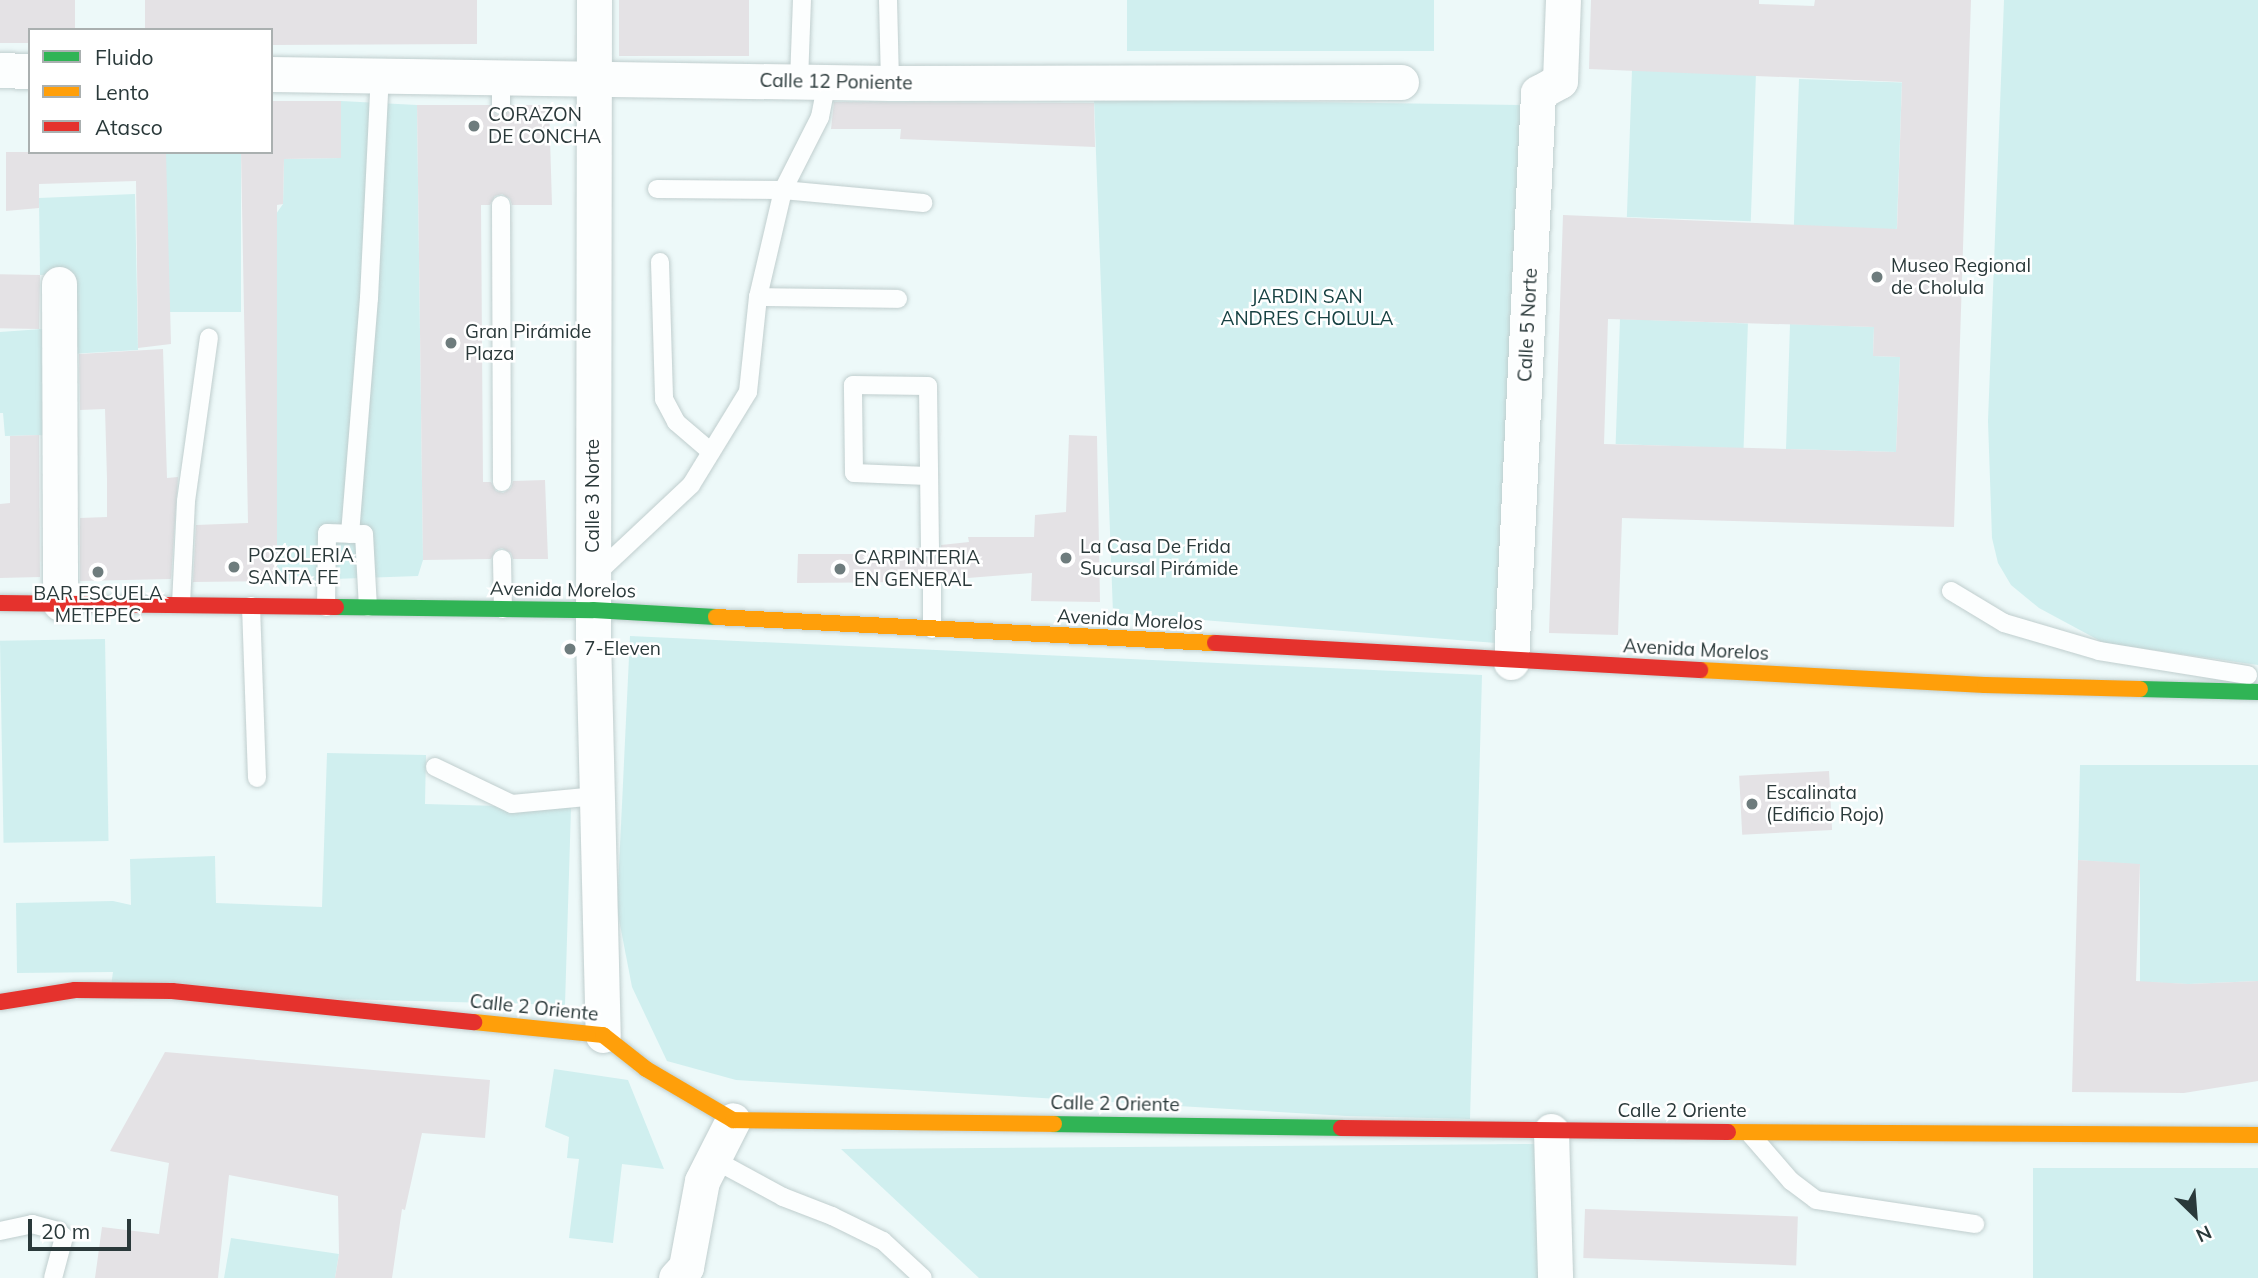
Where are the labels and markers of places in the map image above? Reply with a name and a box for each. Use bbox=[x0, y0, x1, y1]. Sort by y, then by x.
place label: CORAZON DE CONCHA bbox=[488, 104, 601, 148]
marker: CORAZON DE CONCHA bbox=[466, 118, 482, 134]
place label: Museo Regional de Cholula bbox=[1891, 255, 2031, 299]
marker: Museo Regional de Cholula bbox=[1869, 269, 1885, 285]
place label: Gran Pirámide Plaza bbox=[465, 321, 591, 365]
marker: Gran Pirámide Plaza bbox=[443, 335, 459, 351]
place label: La Casa De Frida Sucursal Pirámide bbox=[1080, 536, 1238, 580]
place label: POZOLERIA SANTA FE bbox=[248, 545, 354, 589]
place label: CARPINTERIA EN GENERAL bbox=[854, 547, 980, 591]
marker: La Casa De Frida Sucursal Pirámide bbox=[1058, 550, 1074, 566]
marker: POZOLERIA SANTA FE bbox=[226, 559, 242, 575]
marker: CARPINTERIA EN GENERAL bbox=[832, 561, 848, 577]
marker: BAR ESCUELA METEPEC bbox=[90, 564, 106, 580]
place label: BAR ESCUELA METEPEC bbox=[33, 583, 163, 627]
place label: 7-Eleven bbox=[584, 638, 661, 660]
marker: 7-Eleven bbox=[562, 641, 578, 657]
place label: Escalinata (Edificio Rojo) bbox=[1766, 782, 1885, 826]
marker: Escalinata (Edificio Rojo) bbox=[1744, 796, 1760, 812]

